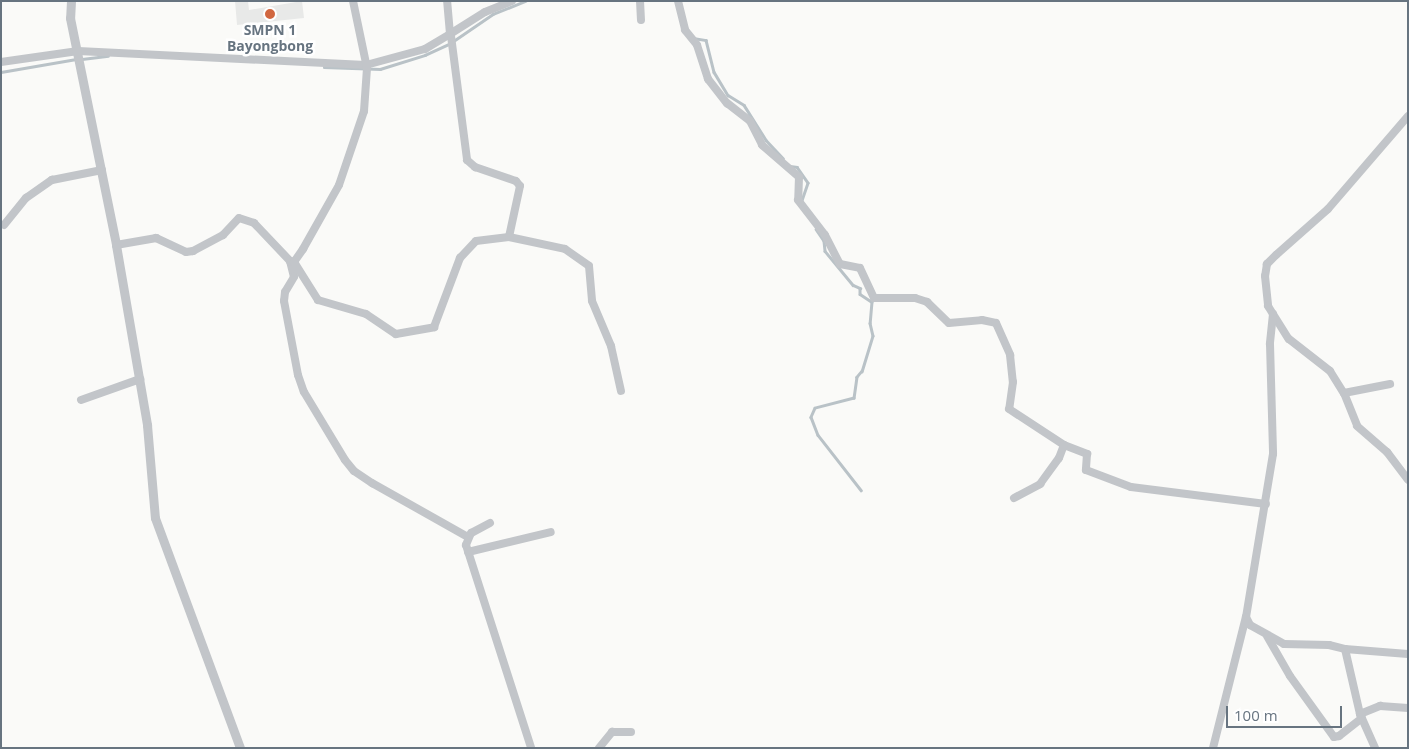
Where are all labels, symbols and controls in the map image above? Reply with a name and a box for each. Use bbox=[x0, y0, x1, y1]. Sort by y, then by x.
marker: SMPN 1 Bayongbong bbox=[264, 8, 276, 20]
place label: SMPN 1 Bayongbong bbox=[227, 22, 313, 54]
scale bar bbox=[1229, 696, 1345, 728]
text: 100 m bbox=[1234, 705, 1278, 725]

